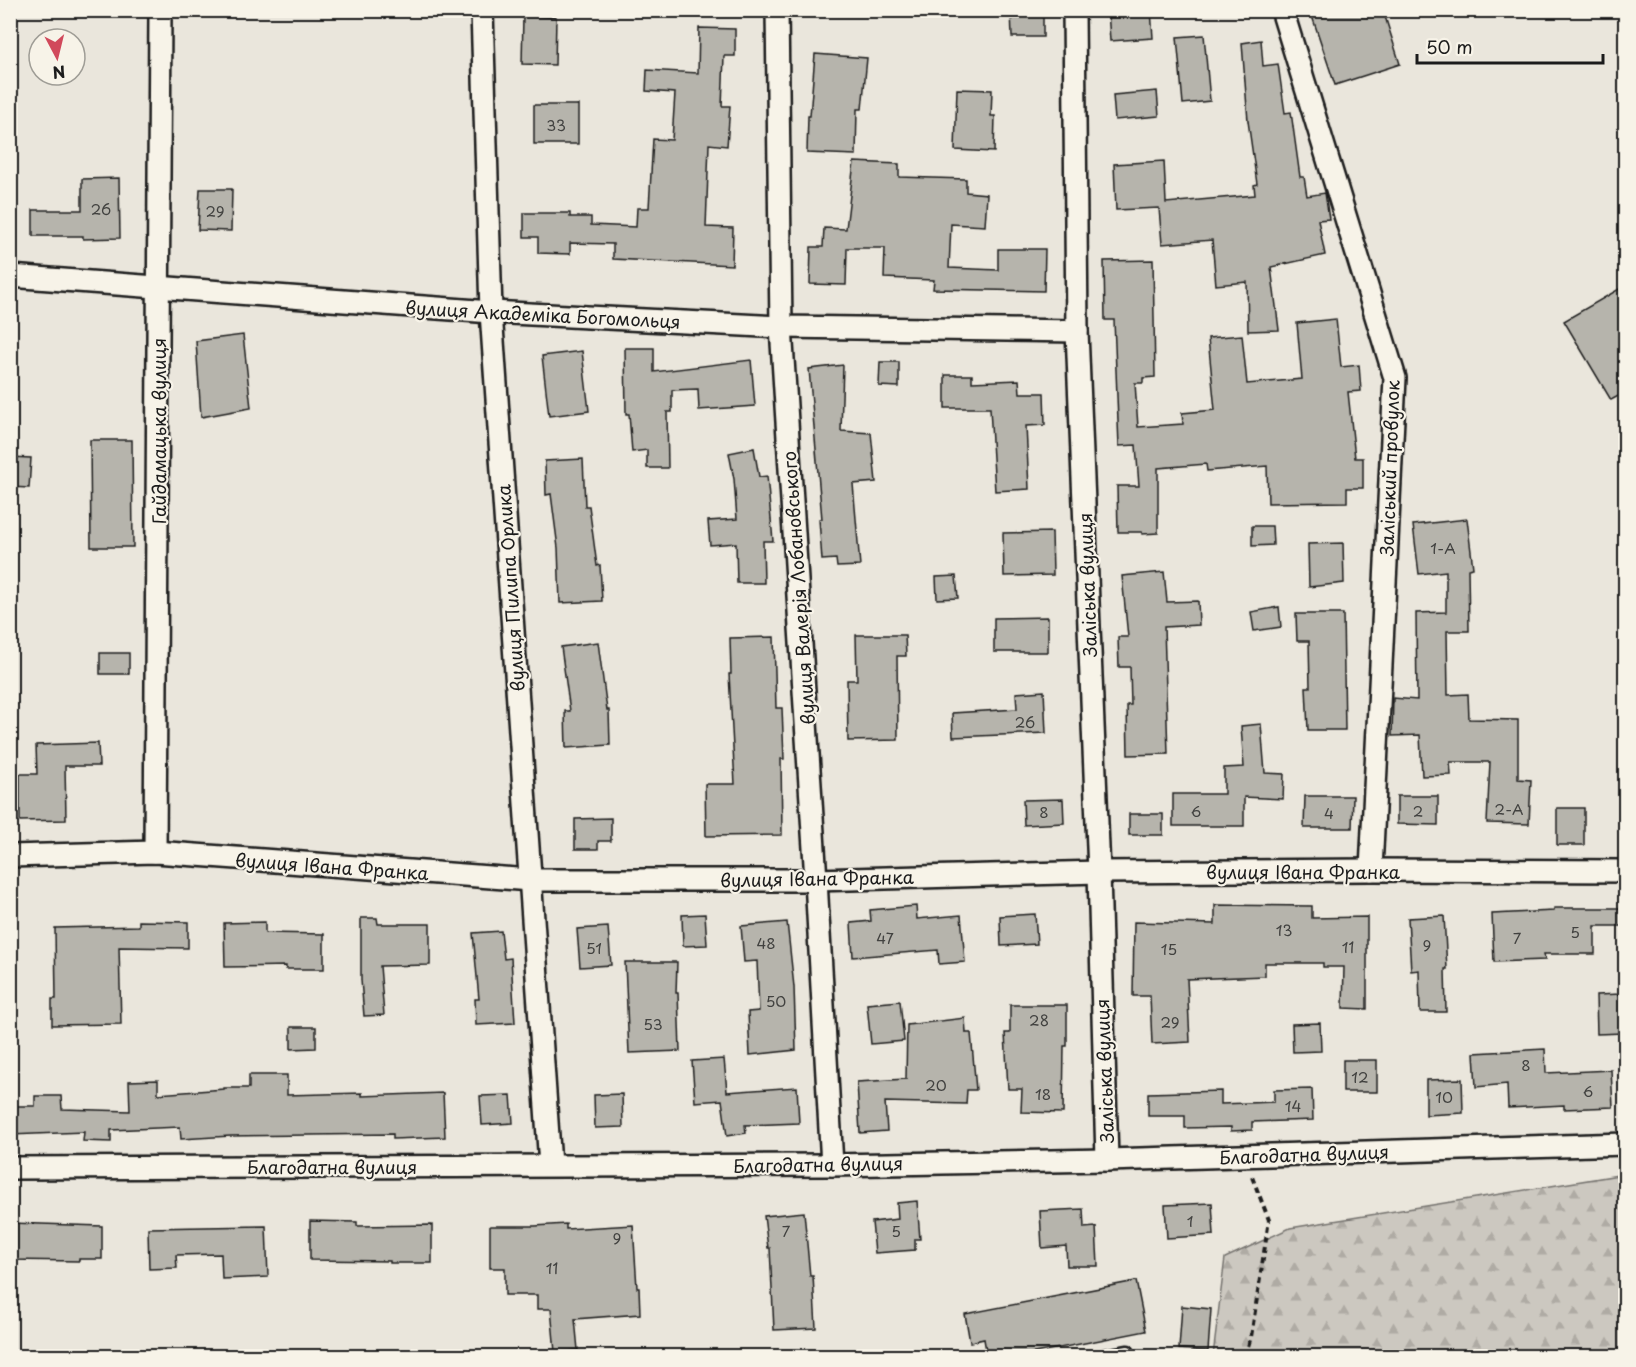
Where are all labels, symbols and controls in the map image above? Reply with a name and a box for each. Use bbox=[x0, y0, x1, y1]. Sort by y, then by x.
north arrow bbox=[27, 27, 87, 87]
scale bar bbox=[1417, 27, 1603, 65]
text: 50 m bbox=[1426, 33, 1473, 60]
text: N bbox=[51, 60, 67, 86]
house number: 33 bbox=[546, 113, 566, 136]
house number: 26 bbox=[91, 197, 111, 220]
house number: 29 bbox=[205, 199, 225, 222]
street label: вулиця Академіка Богомольця bbox=[405, 293, 681, 335]
street label: Гайдамацька вулиця bbox=[145, 338, 172, 524]
street label: Заліський провулок bbox=[1372, 379, 1406, 557]
street label: вулиця Валерія Лобановського bbox=[775, 450, 821, 726]
street label: вулиця Пилипа Орлика bbox=[489, 483, 531, 692]
street label: Заліська вулиця bbox=[1071, 512, 1103, 659]
house number: 1-А bbox=[1430, 536, 1456, 559]
house number: 26 bbox=[1015, 710, 1035, 733]
house number: 2-А bbox=[1494, 797, 1524, 820]
house number: 6 bbox=[1191, 799, 1201, 822]
house number: 2 bbox=[1413, 799, 1423, 822]
house number: 8 bbox=[1039, 800, 1049, 823]
house number: 4 bbox=[1324, 801, 1334, 824]
street label: вулиця Івана Франка bbox=[234, 846, 430, 886]
street label: вулиця Івана Франка bbox=[1206, 858, 1401, 885]
street label: вулиця Івана Франка bbox=[720, 863, 915, 893]
house number: 13 bbox=[1276, 918, 1292, 941]
house number: 5 bbox=[1570, 920, 1580, 943]
house number: 47 bbox=[876, 926, 894, 949]
house number: 7 bbox=[1513, 926, 1522, 949]
house number: 48 bbox=[756, 931, 776, 954]
house number: 9 bbox=[1423, 933, 1431, 956]
house number: 11 bbox=[1342, 935, 1354, 958]
house number: 51 bbox=[586, 936, 602, 959]
house number: 15 bbox=[1161, 937, 1177, 960]
house number: 50 bbox=[766, 989, 786, 1012]
street label: Заліська вулиця bbox=[1088, 998, 1120, 1145]
house number: 28 bbox=[1029, 1008, 1049, 1031]
house number: 29 bbox=[1160, 1010, 1180, 1033]
house number: 53 bbox=[643, 1012, 663, 1035]
house number: 8 bbox=[1521, 1053, 1531, 1076]
house number: 12 bbox=[1351, 1065, 1369, 1088]
house number: 20 bbox=[925, 1073, 947, 1096]
house number: 6 bbox=[1583, 1079, 1593, 1102]
house number: 18 bbox=[1035, 1082, 1051, 1105]
house number: 10 bbox=[1435, 1085, 1453, 1108]
house number: 14 bbox=[1285, 1094, 1301, 1117]
street label: Благодатна вулиця bbox=[1218, 1138, 1390, 1170]
street label: Благодатна вулиця bbox=[733, 1149, 903, 1179]
street label: Благодатна вулиця bbox=[247, 1153, 417, 1180]
house number: 1 bbox=[1187, 1209, 1193, 1232]
house number: 7 bbox=[782, 1219, 791, 1242]
house number: 5 bbox=[891, 1219, 901, 1242]
house number: 9 bbox=[613, 1226, 621, 1249]
house number: 11 bbox=[546, 1256, 558, 1279]

